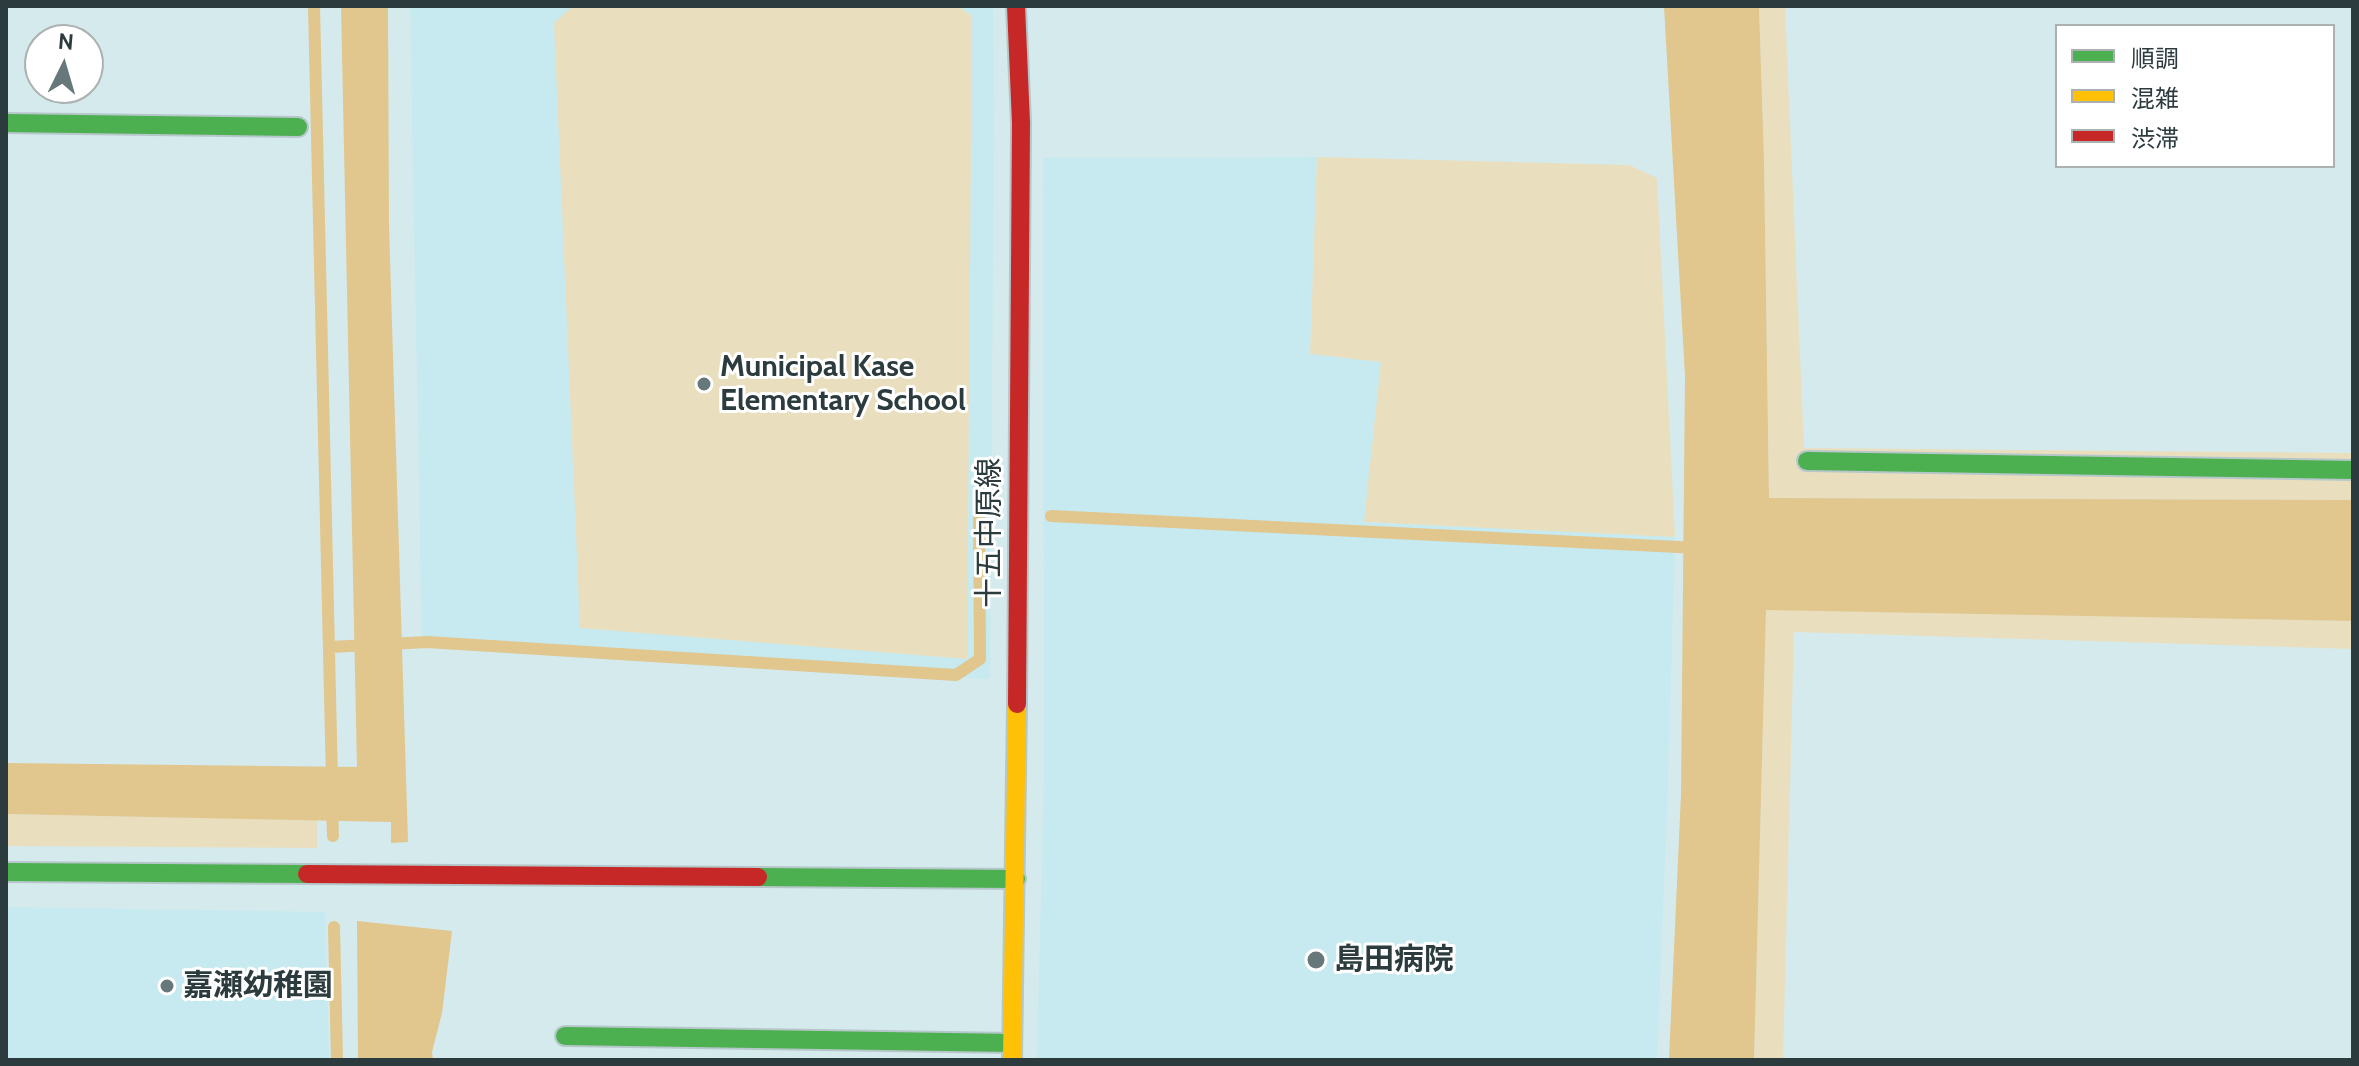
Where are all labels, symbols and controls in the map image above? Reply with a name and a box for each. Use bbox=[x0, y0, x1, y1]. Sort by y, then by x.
north arrow bbox=[24, 24, 104, 104]
legend bbox=[2055, 24, 2335, 168]
text: N bbox=[57, 27, 75, 56]
text: 順調 bbox=[2131, 44, 2179, 73]
text: 混雑 bbox=[2131, 84, 2179, 113]
text: 渋滞 bbox=[2131, 124, 2179, 153]
place label: Municipal Kase Elementary School bbox=[720, 349, 966, 420]
marker: Municipal Kase Elementary School bbox=[695, 375, 713, 393]
street label: 十五中原線 bbox=[972, 458, 1008, 608]
place label: 島田病院 bbox=[1334, 942, 1454, 978]
marker: 島田病院 bbox=[1305, 949, 1327, 971]
place label: 嘉瀬幼稚園 bbox=[183, 968, 333, 1004]
marker: 嘉瀬幼稚園 bbox=[158, 977, 176, 995]

